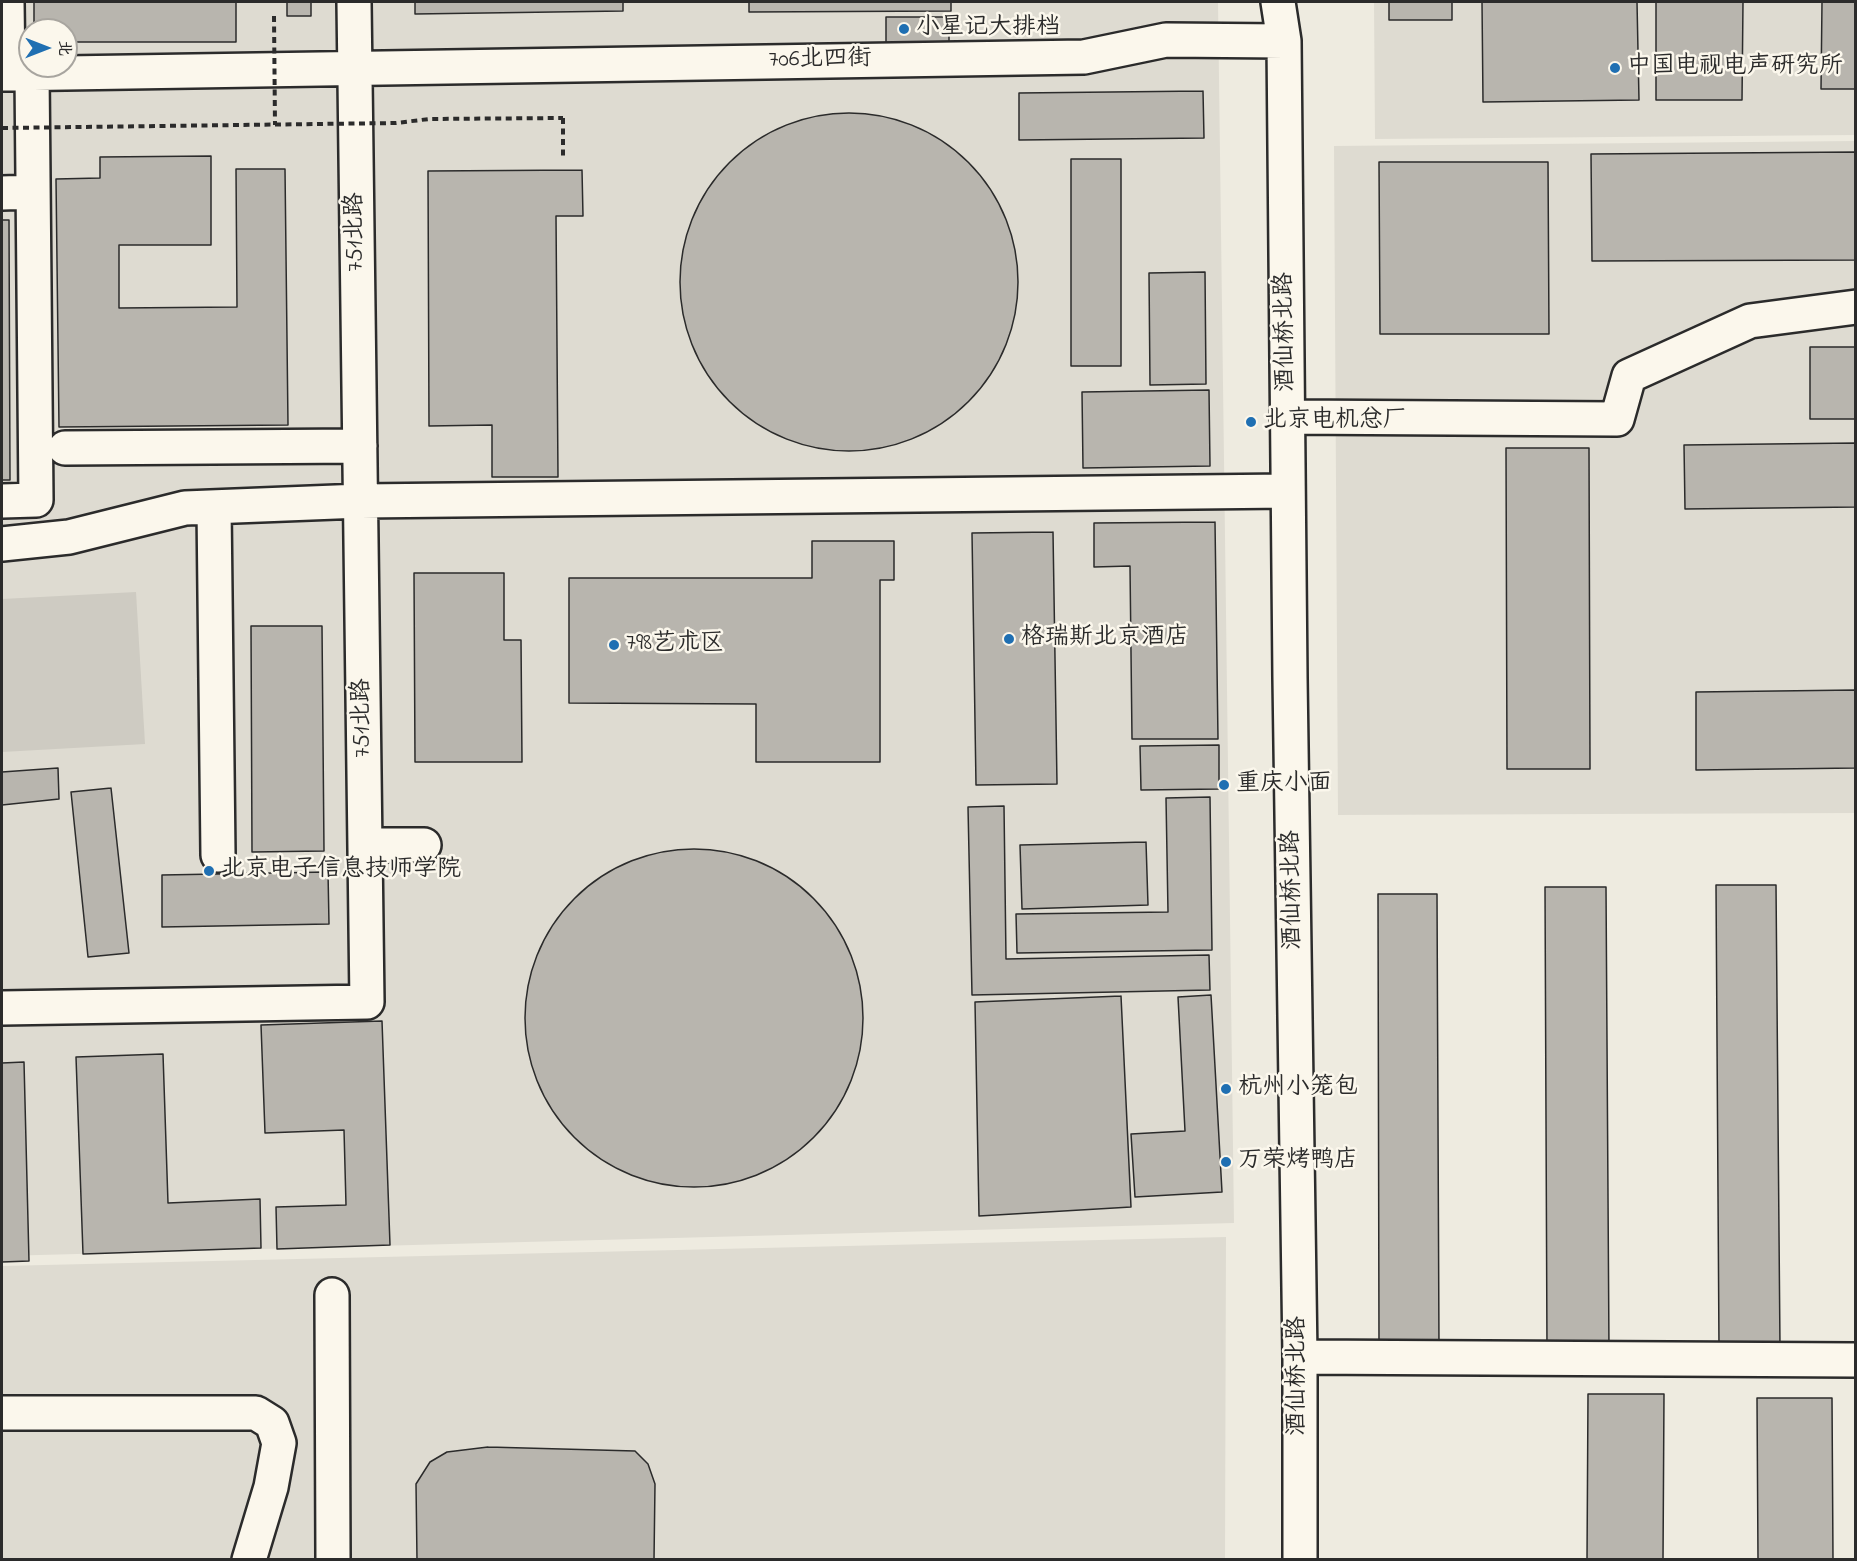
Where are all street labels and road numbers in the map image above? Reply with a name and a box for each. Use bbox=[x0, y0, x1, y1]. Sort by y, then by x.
street label: 706北四街 bbox=[768, 46, 872, 76]
street label: 751北路 bbox=[342, 192, 372, 272]
street label: 酒仙桥北路 bbox=[1272, 272, 1302, 392]
street label: 751北路 bbox=[349, 678, 379, 758]
street label: 酒仙桥北路 bbox=[1279, 830, 1309, 950]
street label: 酒仙桥北路 bbox=[1285, 1316, 1313, 1436]

